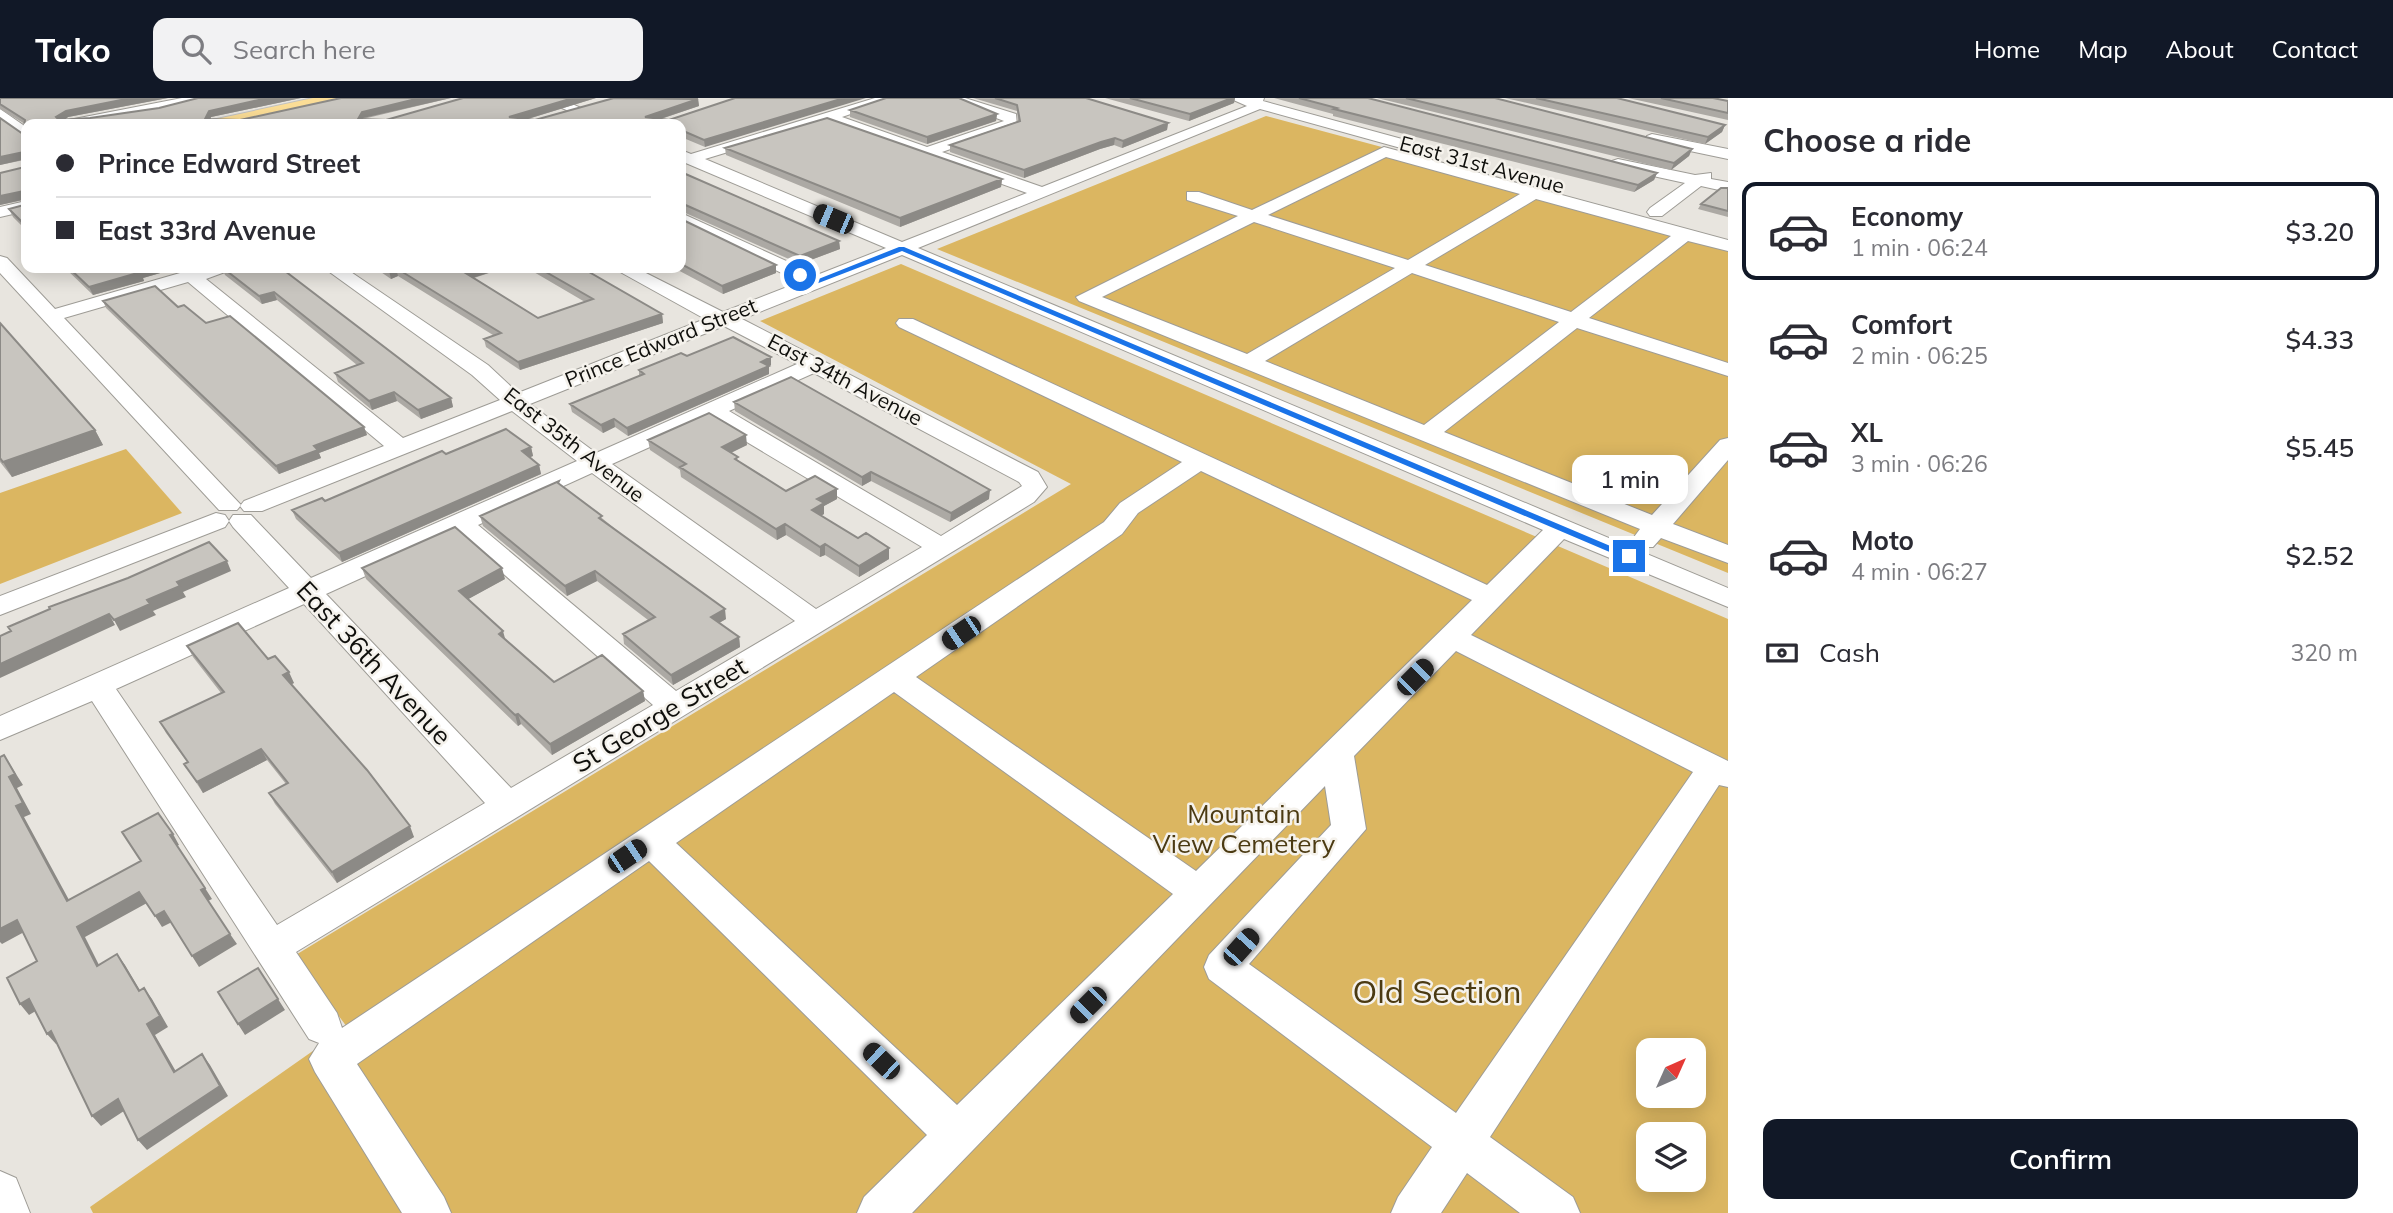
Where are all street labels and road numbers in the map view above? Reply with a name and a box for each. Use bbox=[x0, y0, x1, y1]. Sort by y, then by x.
street label: East 31st Avenue bbox=[1397, 130, 1567, 199]
street label: Prince Edward Street bbox=[561, 292, 760, 392]
street label: East 34th Avenue bbox=[764, 327, 927, 431]
street label: East 35th Avenue bbox=[499, 381, 650, 507]
street label: East 36th Avenue bbox=[290, 574, 459, 752]
street label: St George Street bbox=[566, 649, 753, 780]

